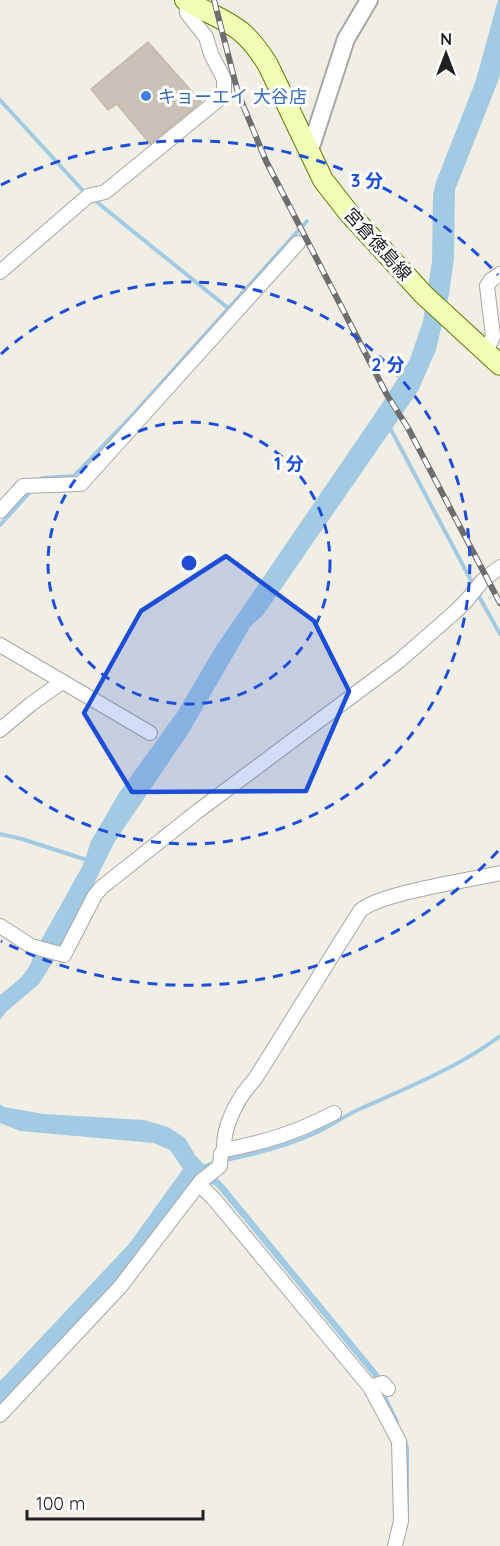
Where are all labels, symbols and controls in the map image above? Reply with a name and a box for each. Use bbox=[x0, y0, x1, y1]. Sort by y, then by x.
north arrow bbox=[416, 24, 476, 84]
text: N bbox=[440, 29, 452, 49]
place label: キョーエイ 大谷店 bbox=[158, 85, 307, 108]
marker: キョーエイ 大谷店 bbox=[139, 89, 153, 103]
text: 3 分 bbox=[351, 169, 383, 192]
street label: 宮倉徳島線 bbox=[339, 203, 417, 285]
text: 2 分 bbox=[371, 353, 405, 376]
text: 1 分 bbox=[274, 452, 304, 475]
centre of rings bbox=[179, 553, 199, 573]
scale bar bbox=[27, 1483, 202, 1521]
text: 100 m bbox=[36, 1492, 85, 1515]

